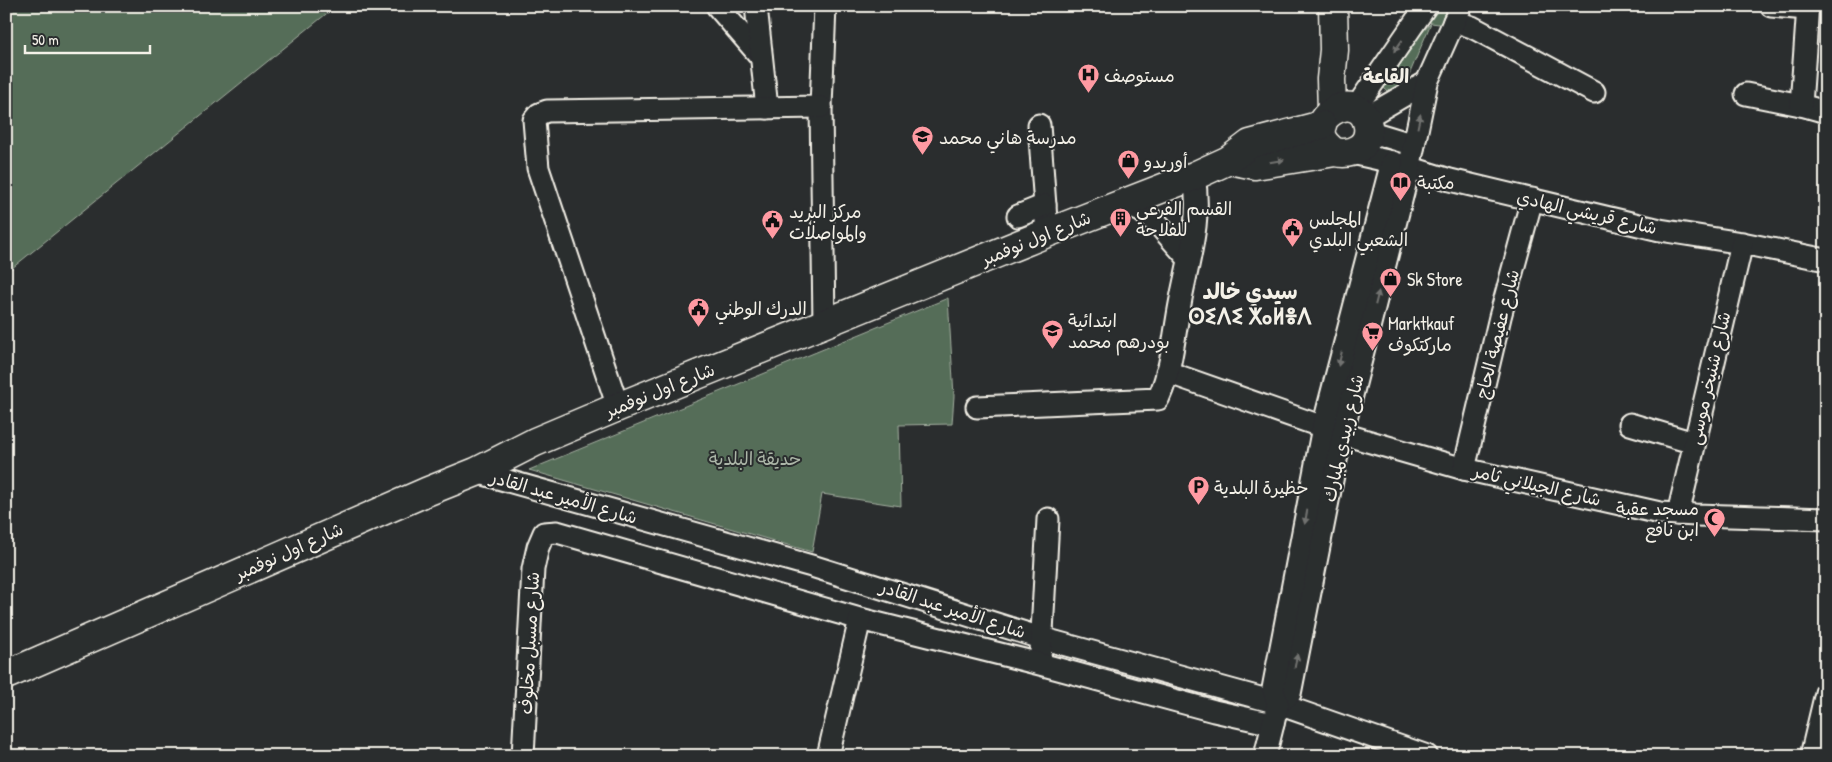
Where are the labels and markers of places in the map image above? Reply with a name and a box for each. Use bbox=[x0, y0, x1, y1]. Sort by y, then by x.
hospital icon: مستوصف bbox=[1076, 63, 1100, 94]
place label: مستوصف bbox=[1104, 63, 1175, 88]
school or university icon: مدرسة هاني محمد bbox=[911, 125, 935, 156]
place label: مدرسة هاني محمد bbox=[939, 125, 1077, 154]
shop icon: أوريدو bbox=[1116, 149, 1140, 180]
place label: أوريدو bbox=[1143, 149, 1188, 174]
library icon: مكتبة bbox=[1389, 170, 1413, 201]
place label: مكتبة bbox=[1417, 170, 1454, 195]
place label: القسم الفرعي للفلاحة bbox=[1136, 196, 1232, 242]
place label: مركز البريد والمواصلات bbox=[789, 199, 867, 245]
building icon: القسم الفرعي للفلاحة bbox=[1108, 206, 1132, 237]
place label: المجلس الشعبي البلدي bbox=[1309, 206, 1408, 256]
public building icon: مركز البريد والمواصلات bbox=[761, 209, 785, 240]
public building icon: المجلس الشعبي البلدي bbox=[1281, 216, 1305, 247]
shop icon: Sk Store bbox=[1379, 267, 1403, 298]
place label: Sk Store bbox=[1407, 267, 1463, 292]
public building icon: الدرك الوطني bbox=[687, 296, 711, 327]
place label: الدرك الوطني bbox=[715, 296, 807, 325]
place label: ابتدائية بودرهم محمد bbox=[1068, 308, 1170, 356]
place label: Marktkauf ماركتكوف bbox=[1388, 311, 1455, 357]
school or university icon: ابتدائية بودرهم محمد bbox=[1040, 318, 1064, 349]
supermarket icon: Marktkauf ماركتكوف bbox=[1360, 321, 1384, 352]
parking icon: حظيرة البلدية bbox=[1186, 475, 1210, 506]
place label: حظيرة البلدية bbox=[1214, 475, 1309, 500]
place label: مسجد عقبة ابن نافع bbox=[1616, 496, 1699, 543]
mosque icon: مسجد عقبة ابن نافع bbox=[1703, 506, 1727, 537]

